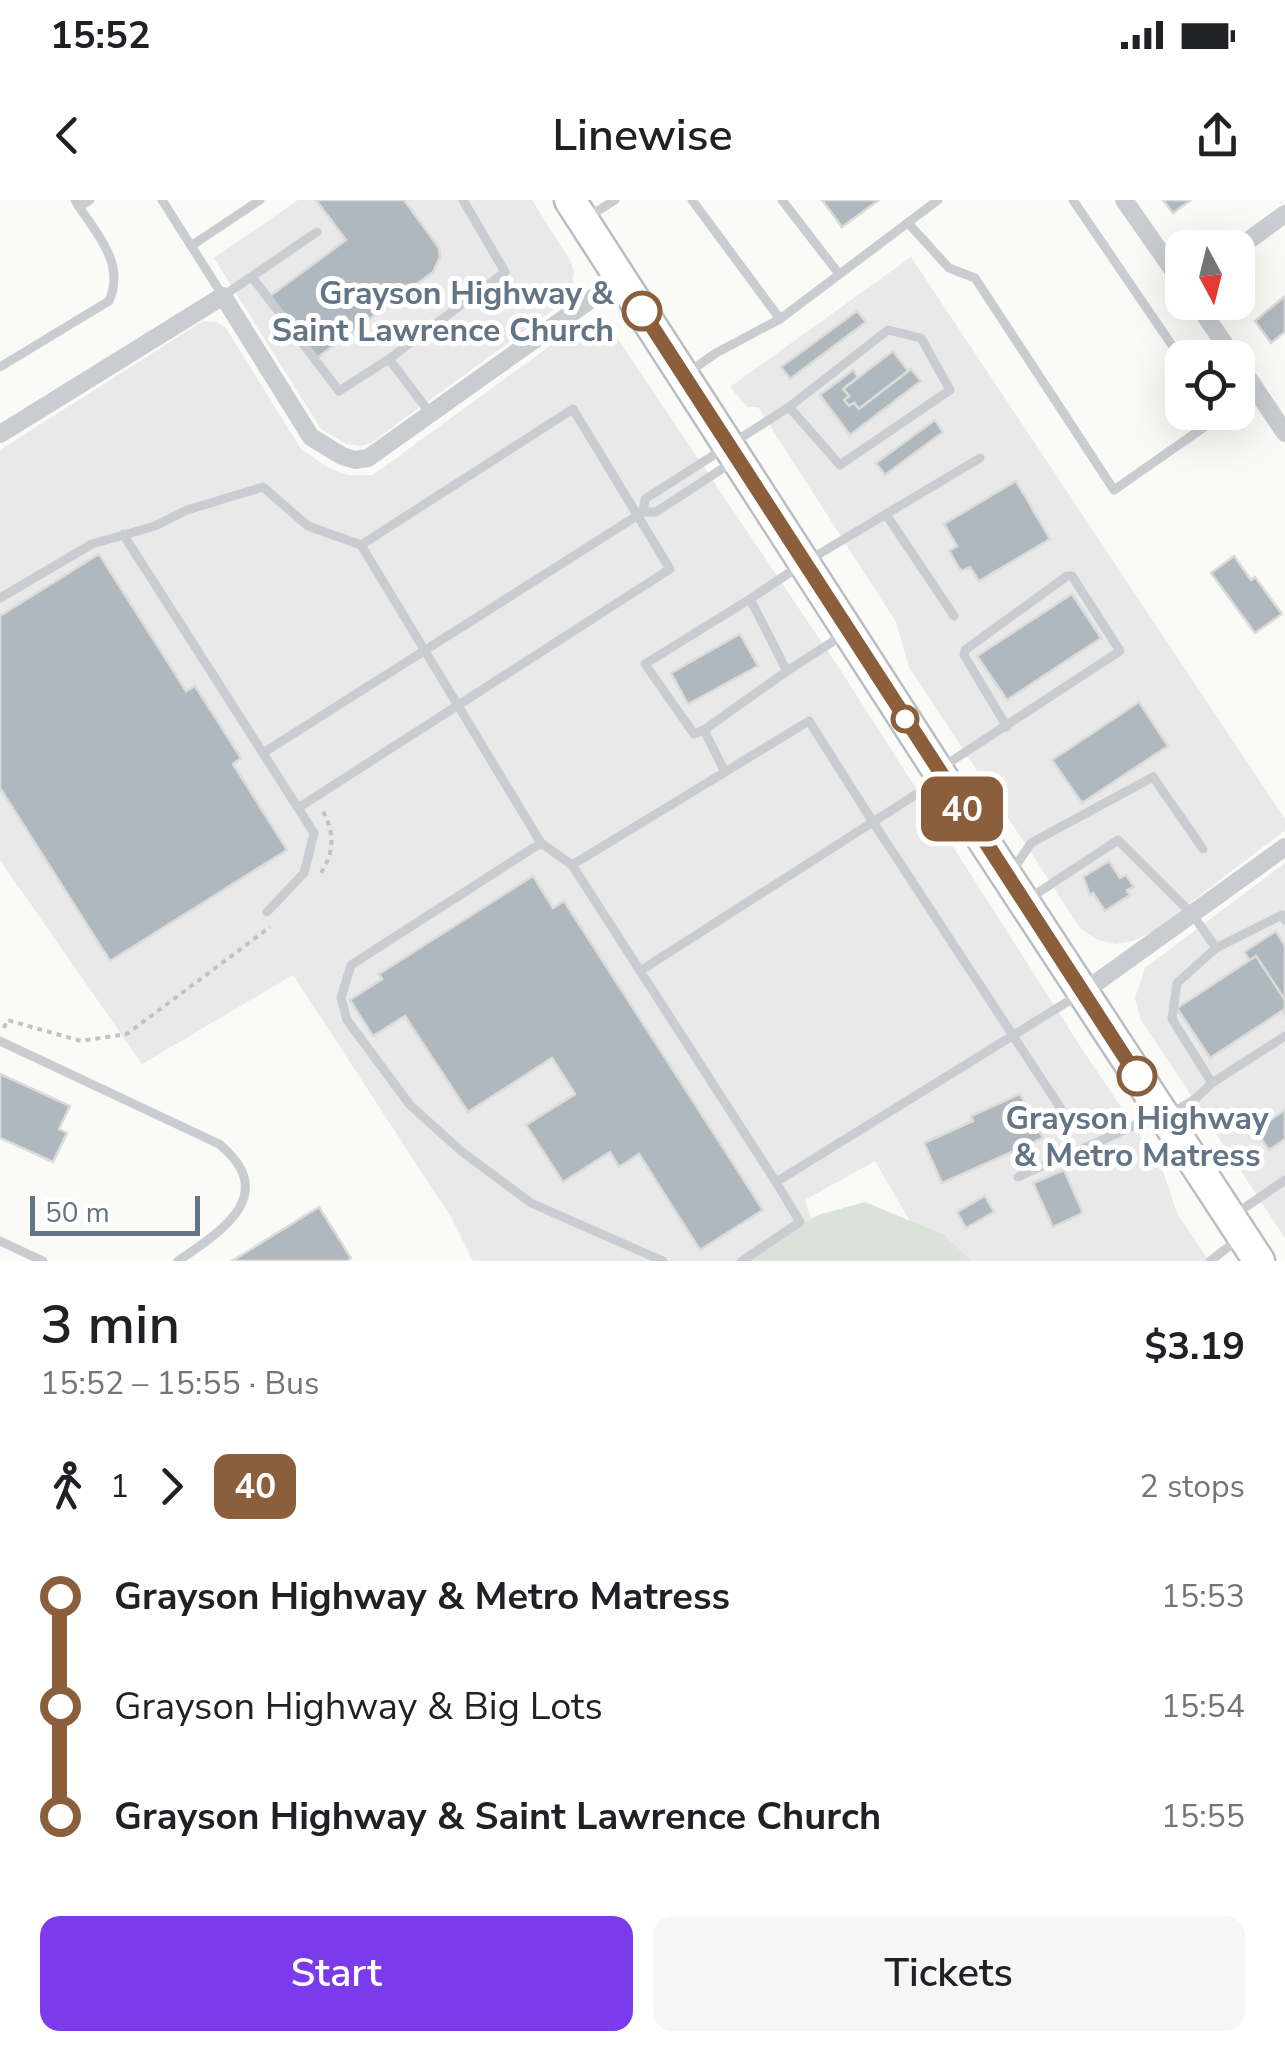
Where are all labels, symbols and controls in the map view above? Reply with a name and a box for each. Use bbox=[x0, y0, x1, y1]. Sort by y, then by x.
text: 15:52 bbox=[50, 10, 151, 61]
text: Linewise bbox=[552, 105, 733, 166]
icon: back bbox=[40, 108, 95, 163]
icon: share bbox=[1190, 108, 1245, 163]
north arrow bbox=[1165, 230, 1255, 320]
map controls bbox=[1165, 230, 1255, 430]
place label: Grayson Highway & Saint Lawrence Church bbox=[272, 272, 615, 352]
marker: Grayson Highway & Saint Lawrence Church bbox=[623, 292, 661, 330]
button: locate bbox=[1165, 340, 1255, 430]
unlabelled marker bbox=[892, 706, 918, 732]
line badge: 40 bbox=[917, 776, 1007, 842]
text: 40 bbox=[941, 786, 983, 833]
marker: Grayson Highway & Metro Matress bbox=[1118, 1057, 1156, 1095]
place label: Grayson Highway & Metro Matress bbox=[1005, 1097, 1270, 1177]
scale bar bbox=[30, 1191, 200, 1236]
text: 50 m bbox=[45, 1194, 110, 1232]
text: 3 min bbox=[40, 1287, 180, 1362]
text: $3.19 bbox=[1144, 1321, 1245, 1372]
text: 15:52 – 15:55 · Bus bbox=[40, 1362, 319, 1405]
icon: walk bbox=[40, 1459, 95, 1514]
icon: forward bbox=[144, 1459, 199, 1514]
text: 40 bbox=[234, 1463, 276, 1510]
text: 1 bbox=[110, 1465, 129, 1508]
text: 2 stops bbox=[1139, 1465, 1245, 1508]
text: Grayson Highway & Metro Matress bbox=[114, 1571, 730, 1622]
text: 15:53 bbox=[1161, 1575, 1245, 1618]
text: Grayson Highway & Big Lots bbox=[114, 1681, 603, 1732]
text: 15:54 bbox=[1161, 1685, 1245, 1728]
text: Grayson Highway & Saint Lawrence Church bbox=[114, 1791, 881, 1842]
text: 15:55 bbox=[1161, 1795, 1245, 1838]
button: Start bbox=[40, 1916, 633, 2031]
button: Tickets bbox=[653, 1916, 1245, 2031]

